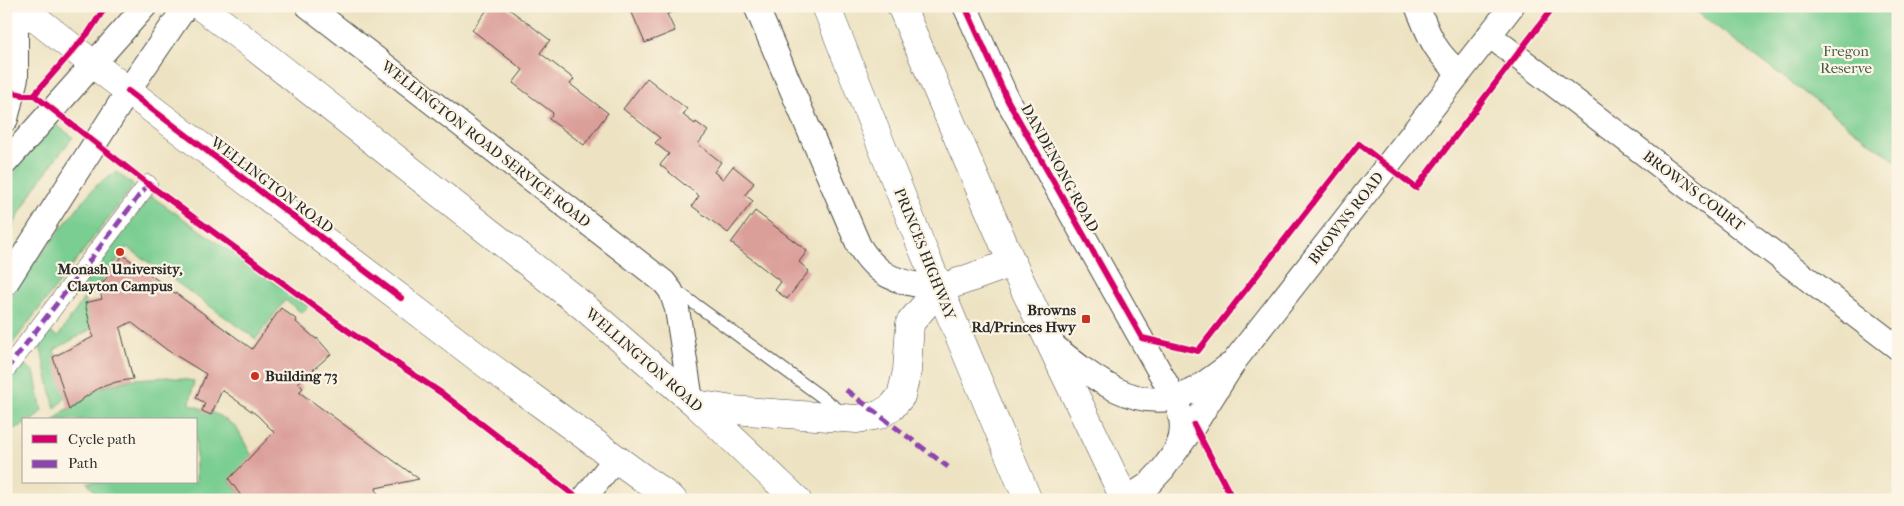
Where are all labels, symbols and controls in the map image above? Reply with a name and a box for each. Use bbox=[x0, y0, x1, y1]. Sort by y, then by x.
park label: Fregon Reserve bbox=[1820, 42, 1873, 77]
street label: WELLINGTON ROAD SERVICE ROAD bbox=[377, 56, 594, 231]
street label: DANDENONG ROAD bbox=[1017, 101, 1103, 235]
street label: WELLINGTON ROAD bbox=[206, 132, 337, 237]
street label: BROWNS COURT bbox=[1640, 147, 1749, 236]
street label: BROWNS ROAD bbox=[1304, 168, 1388, 268]
street label: PRINCES HIGHWAY bbox=[890, 185, 960, 323]
marker: Monash University, Clayton Campus bbox=[114, 246, 126, 258]
place label: Monash University, Clayton Campus bbox=[56, 260, 183, 295]
place label: Browns Rd/Princes Hwy bbox=[971, 301, 1077, 336]
street label: WELLINGTON ROAD bbox=[581, 304, 706, 416]
marker: Browns Rd/Princes Hwy bbox=[1080, 313, 1092, 325]
place label: Building 73 bbox=[265, 367, 338, 385]
marker: Building 73 bbox=[249, 370, 261, 382]
legend bbox=[22, 418, 198, 484]
text: Cycle path bbox=[68, 430, 136, 448]
text: Path bbox=[68, 454, 98, 472]

